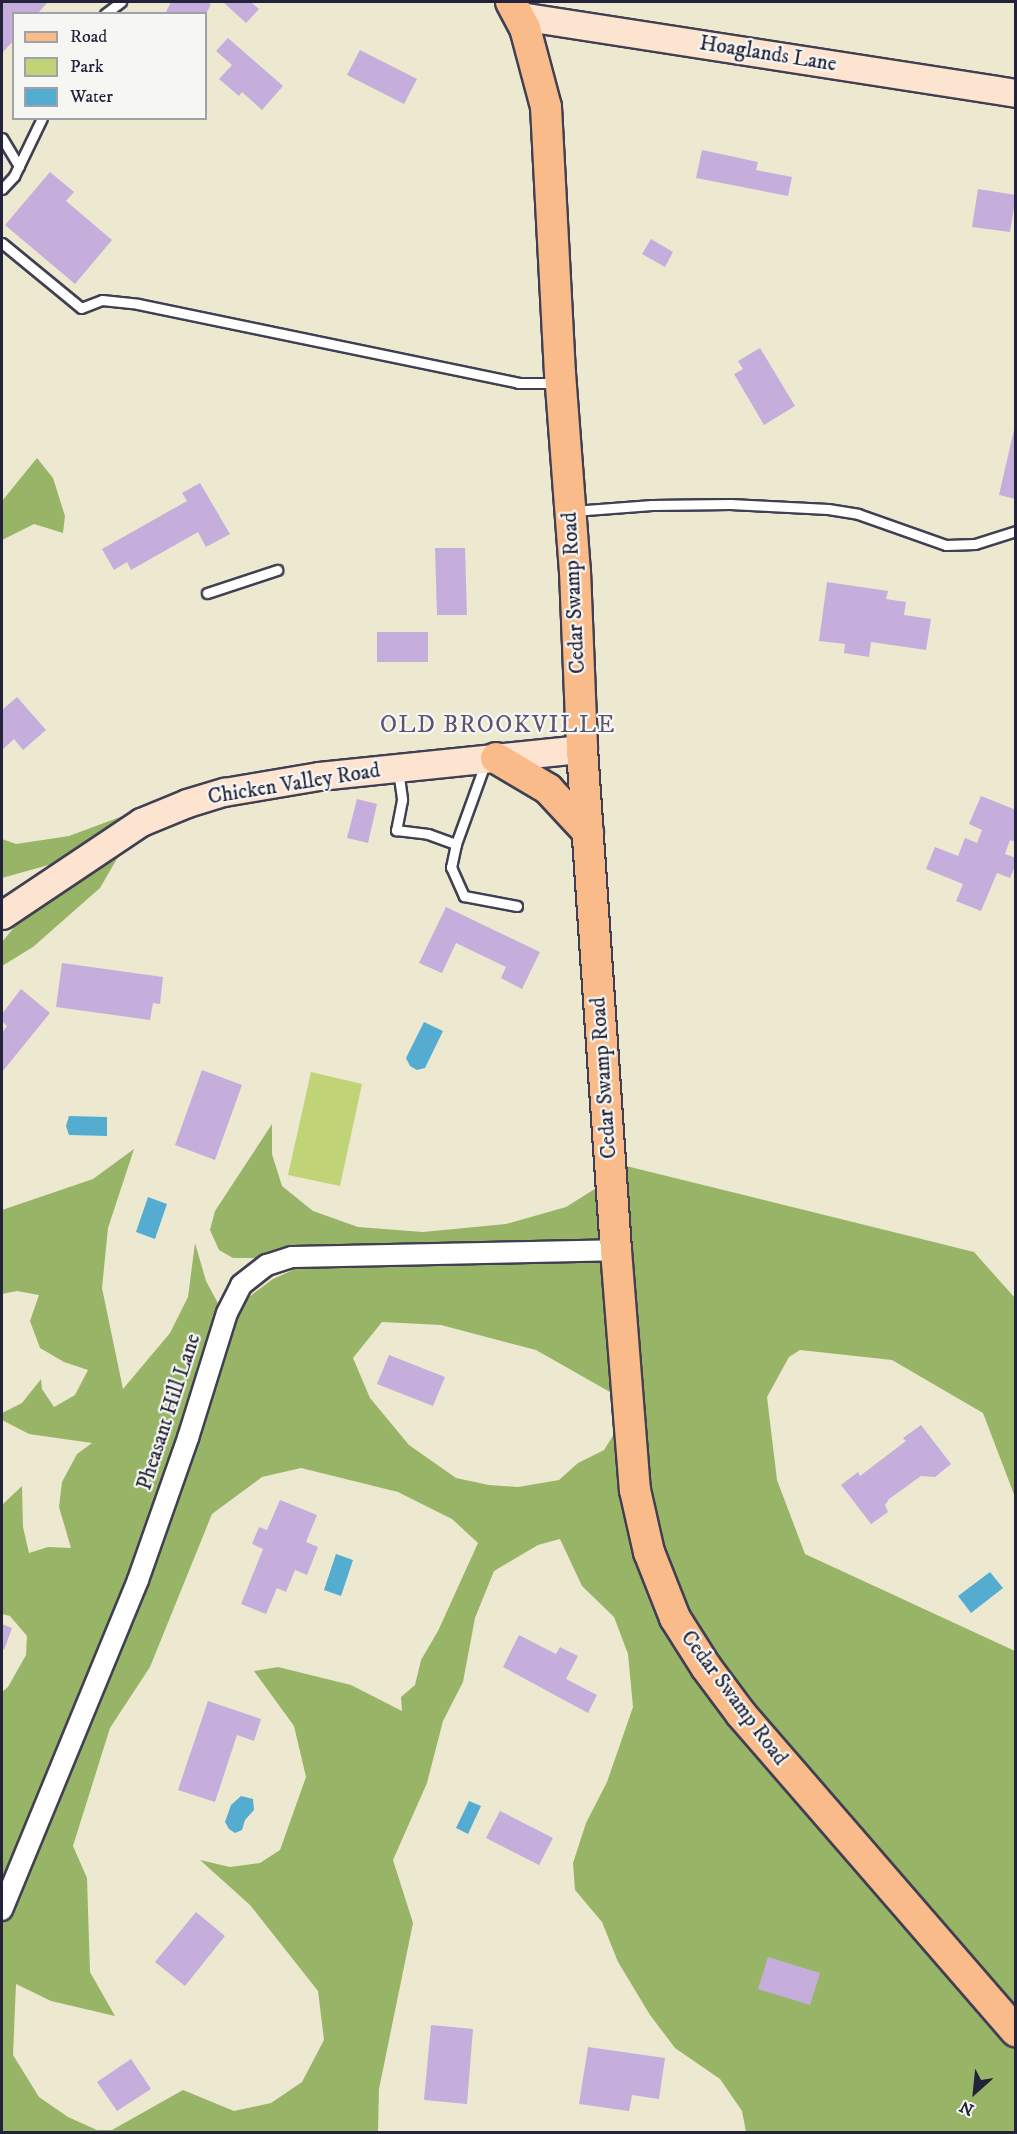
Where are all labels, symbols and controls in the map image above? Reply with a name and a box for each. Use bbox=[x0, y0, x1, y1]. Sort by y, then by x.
legend bbox=[12, 12, 207, 120]
text: Road bbox=[70, 26, 107, 48]
street label: Hoaglands Lane bbox=[698, 31, 838, 77]
text: Park bbox=[70, 56, 104, 78]
text: Water bbox=[70, 86, 113, 108]
street label: Cedar Swamp Road bbox=[557, 512, 591, 674]
district label: OLD BROOKVILLE bbox=[380, 712, 616, 740]
street label: Chicken Valley Road bbox=[206, 758, 382, 810]
street label: Cedar Swamp Road bbox=[586, 996, 622, 1160]
street label: Pheasant Hill Lane bbox=[132, 1331, 206, 1493]
street label: Cedar Swamp Road bbox=[675, 1626, 793, 1770]
north arrow bbox=[945, 2062, 1005, 2122]
text: N bbox=[956, 2096, 977, 2120]

